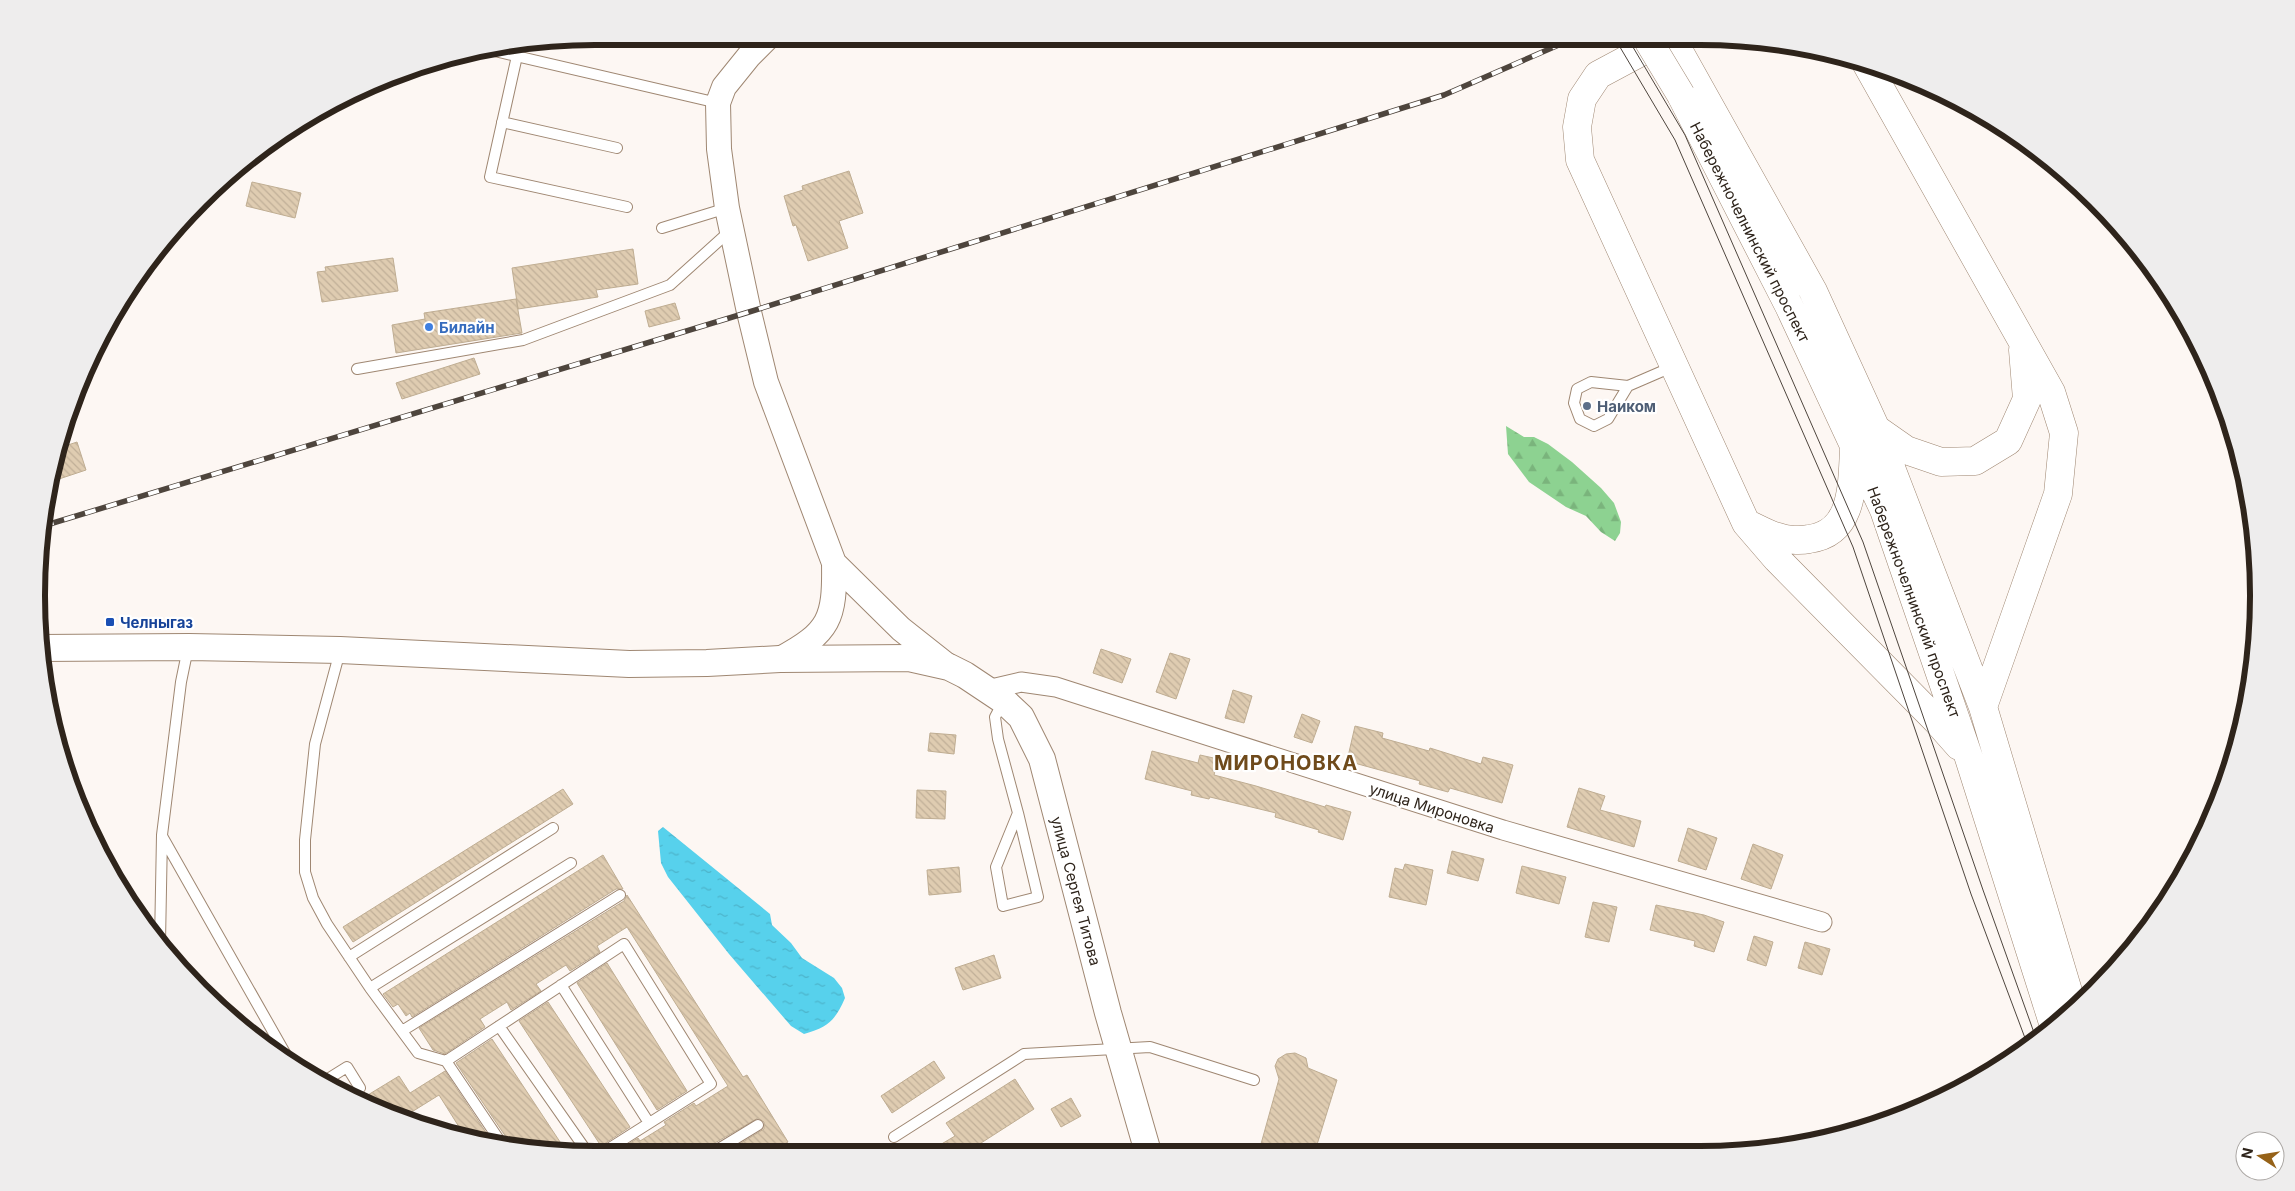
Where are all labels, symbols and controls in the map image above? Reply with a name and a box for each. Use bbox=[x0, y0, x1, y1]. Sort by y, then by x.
street label: Набережночелнинский проспект bbox=[1686, 119, 1814, 345]
place label: Билайн bbox=[439, 318, 495, 337]
marker: Билайн bbox=[423, 321, 435, 333]
place label: Наиком bbox=[1597, 397, 1656, 416]
marker: Наиком bbox=[1581, 400, 1593, 412]
street label: Набережночелнинский проспект bbox=[1863, 484, 1965, 720]
place label: Челныгаз bbox=[120, 613, 193, 632]
marker: Челныгаз bbox=[104, 616, 116, 628]
district label: МИРОНОВКА bbox=[1214, 751, 1358, 775]
street label: улица Мироновка bbox=[1367, 779, 1497, 837]
street label: улица Сергея Титова bbox=[1047, 814, 1105, 968]
north arrow bbox=[2235, 1131, 2285, 1181]
text: N bbox=[2237, 1146, 2256, 1160]

